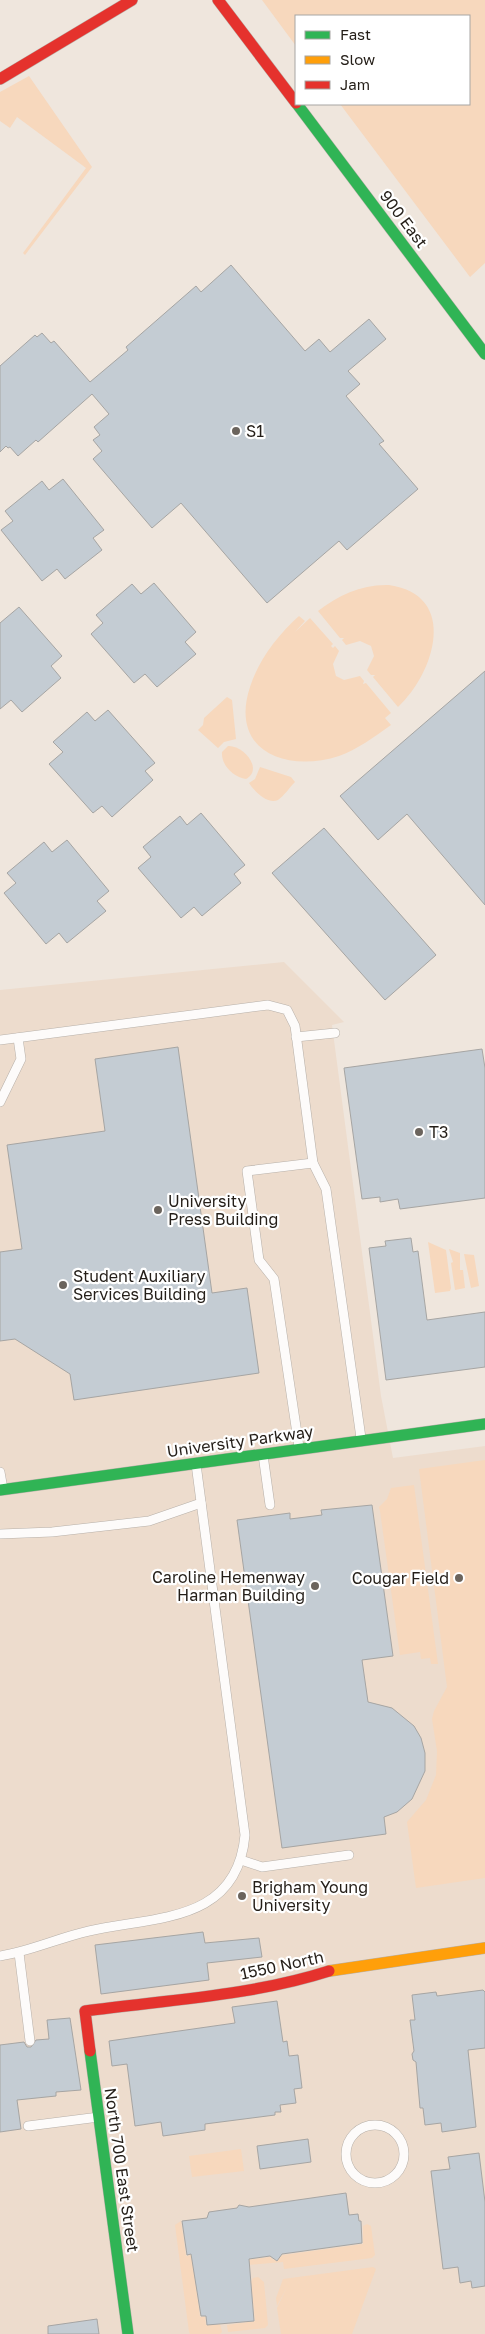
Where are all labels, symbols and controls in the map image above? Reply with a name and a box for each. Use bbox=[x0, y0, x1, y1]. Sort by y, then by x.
legend bbox=[295, 15, 470, 105]
text: Fast bbox=[340, 25, 371, 43]
text: Slow bbox=[340, 50, 375, 68]
text: Jam bbox=[340, 75, 370, 93]
street label: 900 East bbox=[376, 186, 432, 252]
place label: S1 bbox=[246, 421, 264, 441]
marker: S1 bbox=[230, 425, 242, 437]
place label: T3 bbox=[429, 1122, 448, 1142]
marker: T3 bbox=[413, 1126, 425, 1138]
place label: University Press Building bbox=[168, 1191, 278, 1229]
marker: University Press Building bbox=[152, 1204, 164, 1216]
place label: Student Auxiliary Services Building bbox=[73, 1266, 206, 1304]
marker: Student Auxiliary Services Building bbox=[57, 1279, 69, 1291]
street label: University Parkway bbox=[166, 1421, 314, 1461]
place label: Caroline Hemenway Harman Building bbox=[152, 1567, 305, 1605]
place label: Cougar Field bbox=[352, 1568, 449, 1588]
marker: Cougar Field bbox=[453, 1572, 465, 1584]
marker: Caroline Hemenway Harman Building bbox=[309, 1580, 321, 1592]
place label: Brigham Young University bbox=[252, 1877, 368, 1915]
marker: Brigham Young University bbox=[236, 1890, 248, 1902]
street label: 1550 North bbox=[238, 1946, 326, 1984]
street label: North 700 East Street bbox=[101, 2087, 143, 2253]

